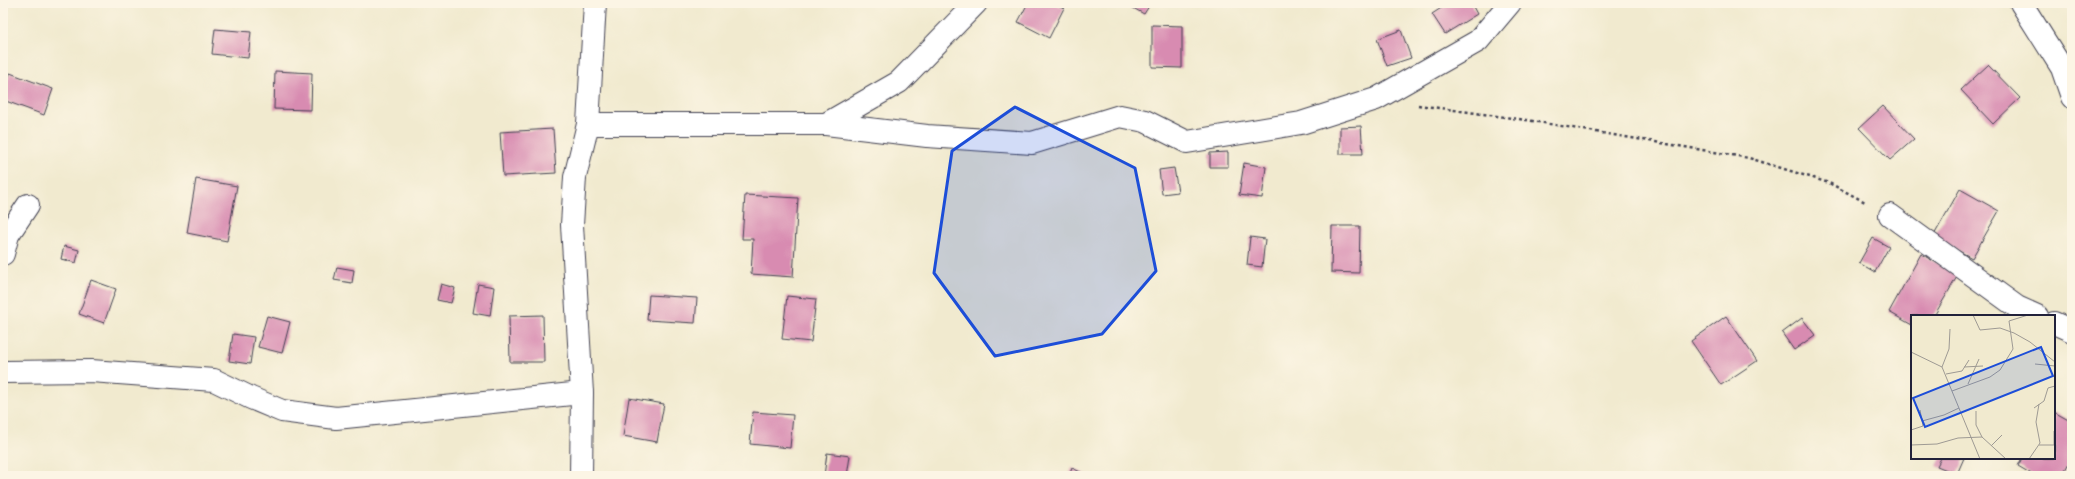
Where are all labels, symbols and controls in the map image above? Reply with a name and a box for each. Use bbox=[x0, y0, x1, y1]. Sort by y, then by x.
inset map bbox=[1911, 315, 2055, 459]

